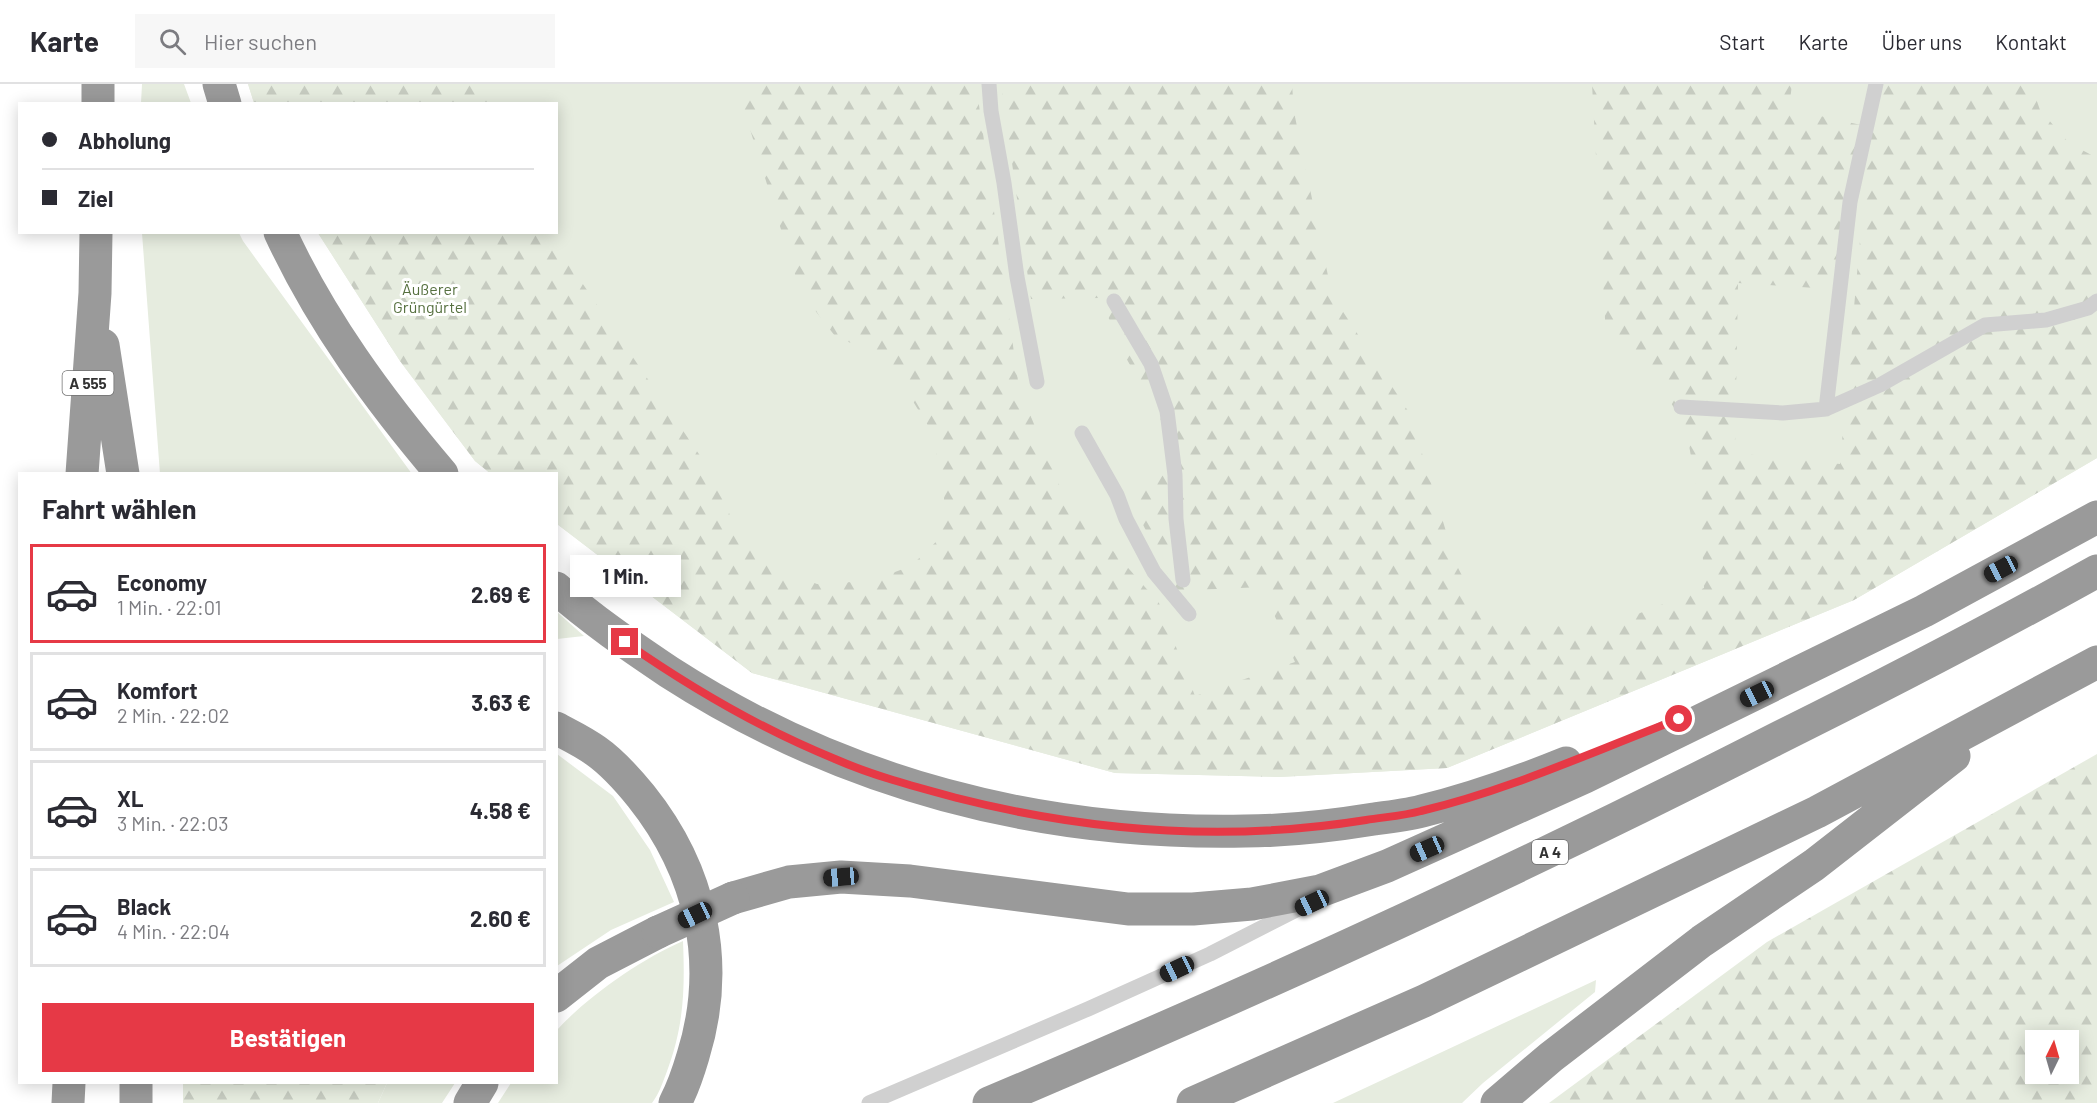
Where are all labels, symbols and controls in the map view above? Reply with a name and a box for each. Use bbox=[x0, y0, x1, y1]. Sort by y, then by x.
search box bbox=[135, 14, 555, 68]
text: Karte bbox=[30, 24, 99, 58]
icon: search bbox=[156, 25, 189, 58]
text: Hier suchen bbox=[204, 28, 317, 54]
text: Start bbox=[1719, 29, 1766, 54]
text: Karte bbox=[1799, 29, 1849, 54]
text: Über uns bbox=[1882, 29, 1962, 54]
text: Kontakt bbox=[1995, 29, 2067, 54]
text: Abholung bbox=[78, 127, 171, 153]
text: Ziel bbox=[78, 185, 113, 211]
park label: Äußerer Grüngürtel bbox=[393, 279, 467, 316]
road number: A 555 bbox=[62, 371, 113, 395]
text: Fahrt wählen bbox=[42, 492, 197, 524]
car bbox=[1981, 553, 2021, 585]
callout: 1 Min. bbox=[570, 555, 680, 597]
text: 1 Min. bbox=[602, 564, 649, 588]
icon: car bbox=[45, 567, 99, 621]
text: Economy bbox=[117, 569, 207, 595]
text: 2.69 € bbox=[471, 581, 531, 607]
text: 1 Min. · 22:01 bbox=[117, 595, 221, 619]
route end bbox=[611, 628, 638, 655]
icon: car bbox=[45, 675, 99, 729]
text: Komfort bbox=[117, 677, 198, 703]
car bbox=[1737, 678, 1777, 710]
text: 3.63 € bbox=[471, 689, 531, 715]
text: 2 Min. · 22:02 bbox=[117, 703, 229, 727]
route start bbox=[1665, 705, 1692, 732]
icon: car bbox=[45, 783, 99, 837]
text: XL bbox=[117, 785, 143, 811]
text: 4.58 € bbox=[470, 797, 531, 823]
text: 3 Min. · 22:03 bbox=[117, 811, 229, 835]
car bbox=[1407, 833, 1447, 865]
road number: A 4 bbox=[1532, 840, 1568, 864]
car bbox=[822, 866, 860, 888]
car bbox=[1292, 887, 1332, 919]
icon: car bbox=[45, 891, 99, 945]
text: Black bbox=[117, 893, 171, 919]
car bbox=[675, 899, 715, 931]
text: 2.60 € bbox=[470, 905, 531, 931]
text: 4 Min. · 22:04 bbox=[117, 919, 230, 943]
car bbox=[1157, 953, 1197, 985]
button: Bestätigen bbox=[42, 1003, 534, 1072]
north arrow bbox=[2025, 1030, 2079, 1084]
map controls bbox=[2025, 1030, 2079, 1084]

